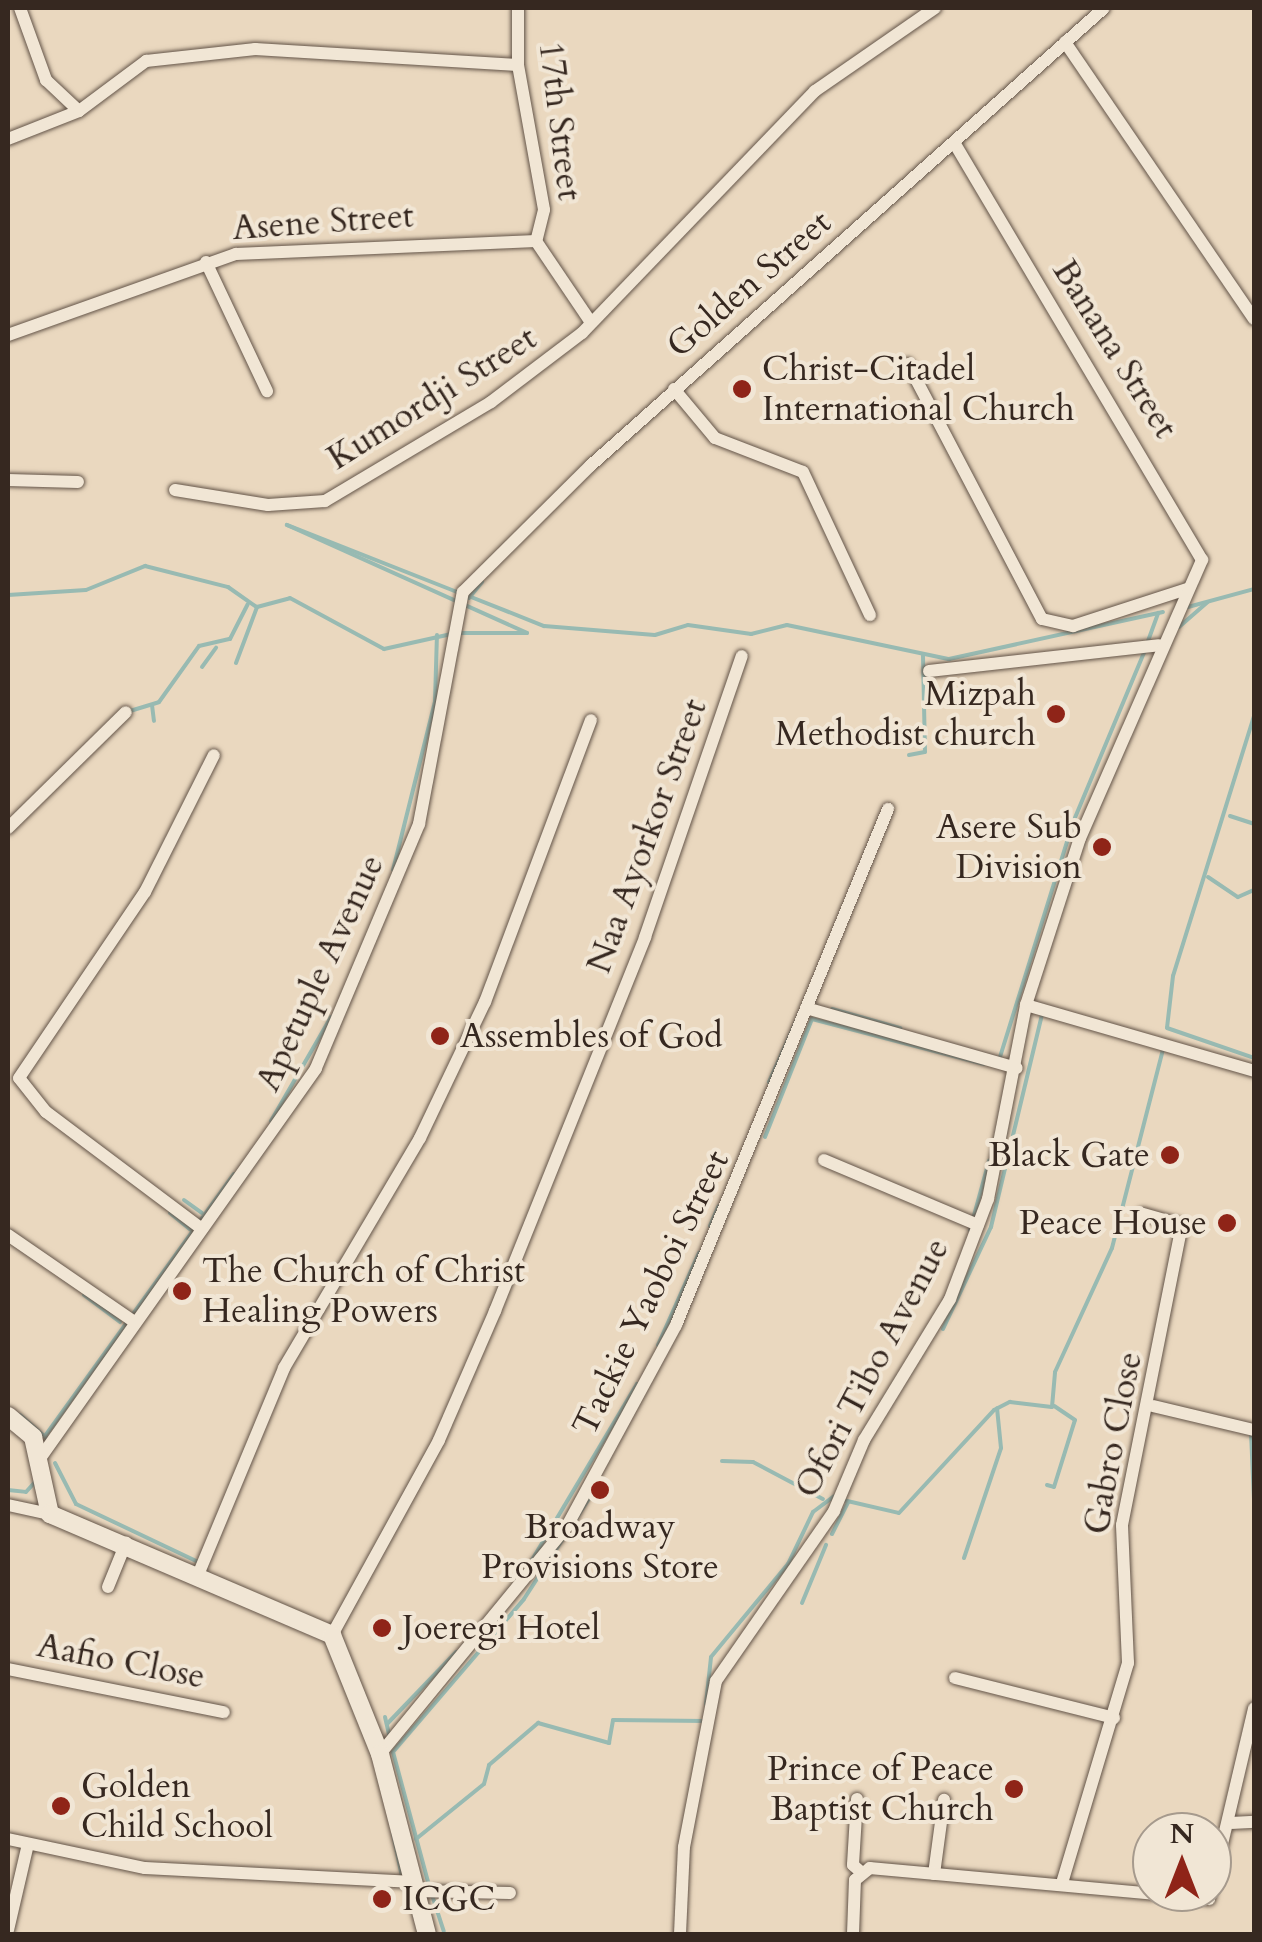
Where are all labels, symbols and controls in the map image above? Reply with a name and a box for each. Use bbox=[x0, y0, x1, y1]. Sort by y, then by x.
street label: 17th Street bbox=[529, 39, 591, 203]
street label: Asene Street bbox=[231, 195, 415, 249]
street label: Golden Street bbox=[658, 201, 840, 367]
street label: Banana Street bbox=[1044, 252, 1186, 446]
street label: Kumordji Street bbox=[320, 317, 544, 479]
place label: Christ-Citadel International Church bbox=[762, 348, 1075, 430]
marker: Christ-Citadel International Church bbox=[731, 378, 753, 400]
place label: Mizpah Methodist church bbox=[775, 673, 1036, 755]
street label: Naa Ayorkor Street bbox=[578, 693, 716, 979]
marker: Mizpah Methodist church bbox=[1045, 703, 1067, 725]
place label: Asere Sub Division bbox=[936, 806, 1082, 888]
marker: Asere Sub Division bbox=[1091, 836, 1113, 858]
street label: Apetuple Avenue bbox=[247, 848, 393, 1098]
place label: Assembles of God bbox=[460, 1015, 723, 1057]
marker: Assembles of God bbox=[429, 1025, 451, 1047]
place label: Black Gate bbox=[988, 1134, 1150, 1176]
street label: Tackie Yaoboi Street bbox=[564, 1144, 738, 1442]
marker: Black Gate bbox=[1159, 1144, 1181, 1166]
place label: Peace House bbox=[1019, 1202, 1207, 1244]
marker: Peace House bbox=[1216, 1212, 1238, 1234]
street label: Ofori Tibo Avenue bbox=[786, 1231, 958, 1505]
place label: The Church of Christ Healing Powers bbox=[202, 1250, 525, 1332]
marker: The Church of Christ Healing Powers bbox=[171, 1280, 193, 1302]
street label: Gabro Close bbox=[1075, 1348, 1151, 1538]
marker: Broadway Provisions Store bbox=[589, 1479, 611, 1501]
place label: Broadway Provisions Store bbox=[481, 1506, 719, 1588]
place label: Joeregi Hotel bbox=[402, 1607, 600, 1649]
marker: Joeregi Hotel bbox=[371, 1617, 393, 1639]
street label: Aafio Close bbox=[33, 1624, 209, 1698]
place label: Prince of Peace Baptist Church bbox=[767, 1748, 994, 1830]
place label: Golden Child School bbox=[81, 1765, 273, 1847]
marker: Prince of Peace Baptist Church bbox=[1003, 1778, 1025, 1800]
marker: Golden Child School bbox=[50, 1795, 72, 1817]
north arrow bbox=[1132, 1812, 1232, 1912]
text: N bbox=[1170, 1815, 1194, 1853]
place label: ICGC bbox=[402, 1878, 495, 1920]
marker: ICGC bbox=[371, 1888, 393, 1910]

